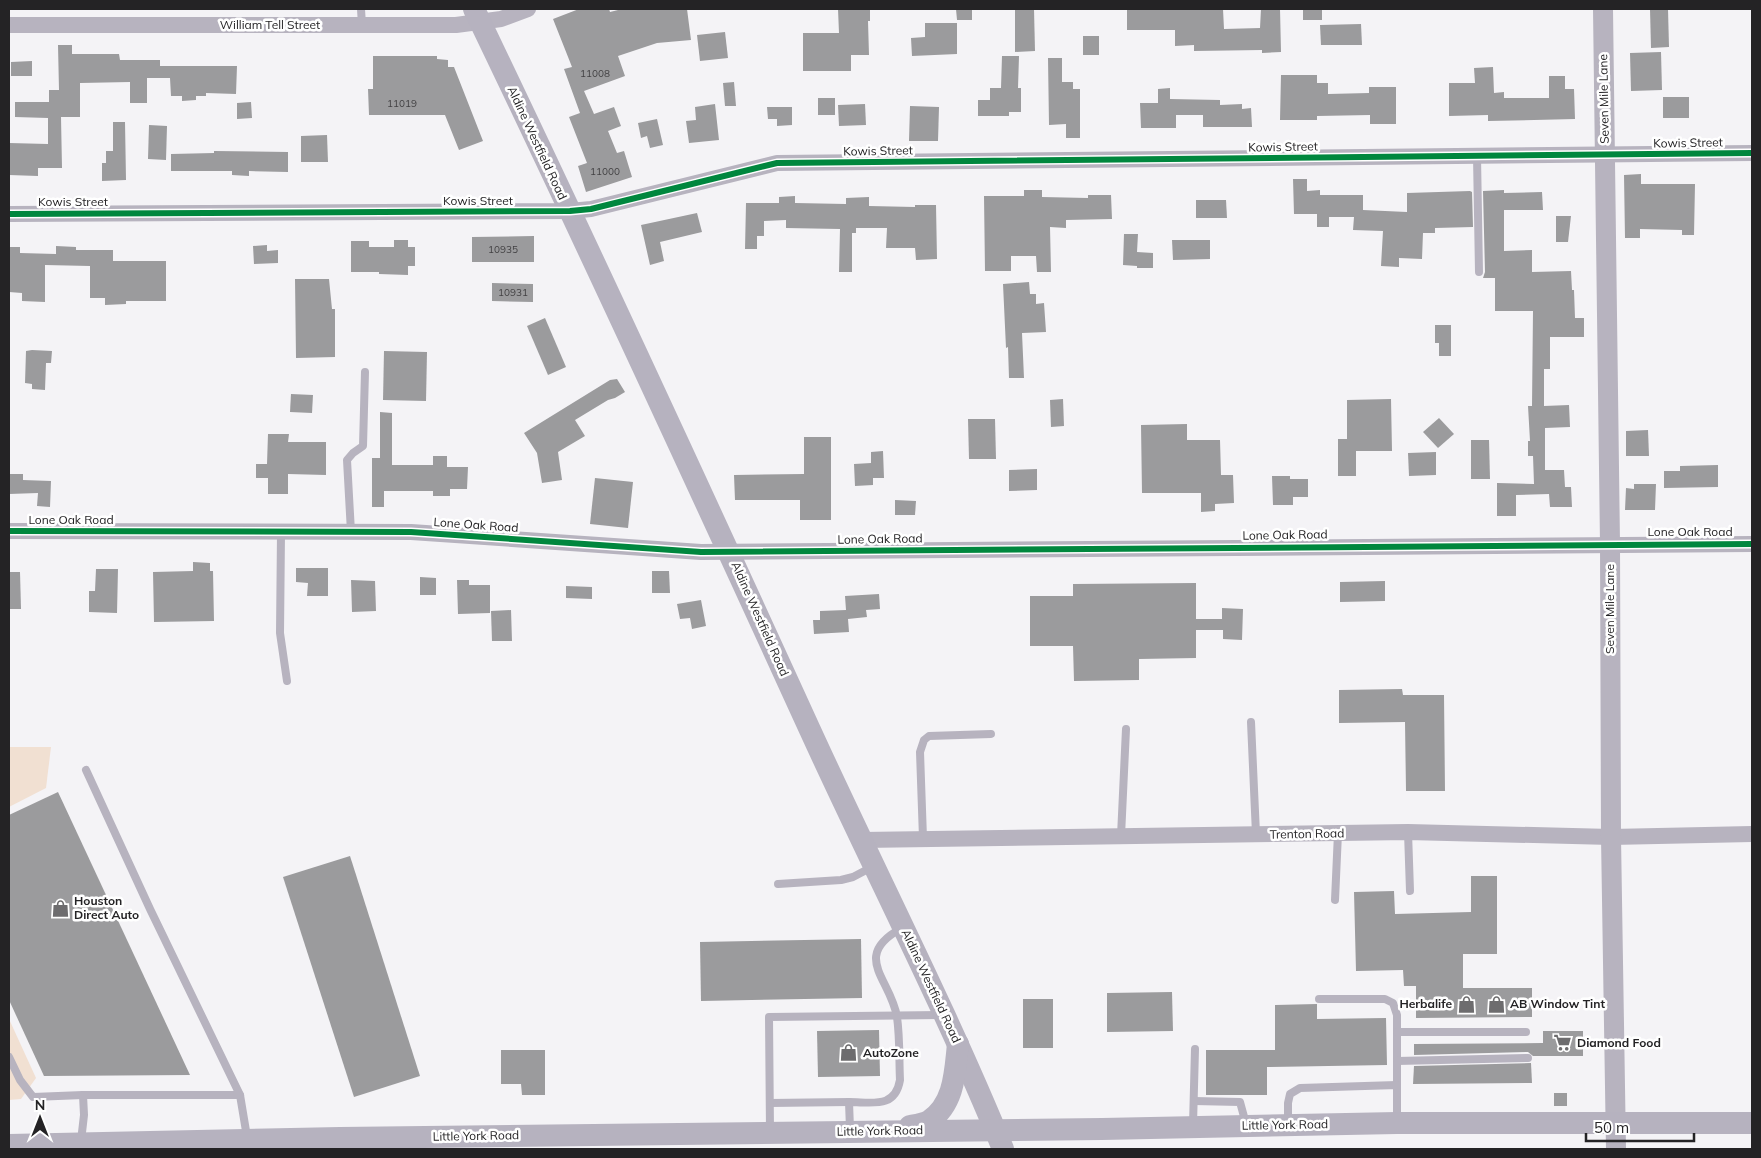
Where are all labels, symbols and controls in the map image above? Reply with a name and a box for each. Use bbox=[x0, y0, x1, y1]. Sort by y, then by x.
street label: William Tell Street bbox=[220, 17, 320, 32]
street label: Seven Mile Lane bbox=[1595, 54, 1612, 144]
house number: 11008 bbox=[580, 67, 610, 80]
street label: Aldine Westfield Road bbox=[505, 84, 570, 202]
house number: 11019 bbox=[387, 97, 417, 110]
street label: Kowis Street bbox=[1653, 134, 1723, 151]
street label: Kowis Street bbox=[1248, 138, 1318, 155]
street label: Kowis Street bbox=[843, 142, 913, 159]
house number: 11000 bbox=[590, 165, 620, 178]
street label: Kowis Street bbox=[443, 193, 513, 208]
street label: Kowis Street bbox=[38, 194, 108, 209]
house number: 10935 bbox=[488, 243, 518, 256]
house number: 10931 bbox=[498, 286, 528, 299]
street label: Lone Oak Road bbox=[28, 512, 114, 527]
street label: Lone Oak Road bbox=[433, 514, 519, 535]
street label: Lone Oak Road bbox=[1647, 524, 1733, 539]
street label: Lone Oak Road bbox=[1242, 526, 1328, 543]
street label: Lone Oak Road bbox=[837, 530, 923, 547]
street label: Aldine Westfield Road bbox=[728, 559, 792, 678]
street label: Seven Mile Lane bbox=[1602, 564, 1617, 654]
street label: Trenton Road bbox=[1269, 825, 1344, 842]
place label: Houston Direct Auto bbox=[74, 893, 139, 922]
shop icon: Houston Direct Auto bbox=[50, 898, 70, 918]
street label: Aldine Westfield Road bbox=[899, 927, 964, 1045]
shop icon: Herbalife bbox=[1456, 994, 1476, 1014]
shop icon: AB Window Tint bbox=[1486, 994, 1506, 1014]
place label: Herbalife bbox=[1399, 996, 1452, 1011]
place label: AB Window Tint bbox=[1510, 996, 1605, 1011]
supermarket icon: Diamond Food bbox=[1553, 1033, 1573, 1053]
place label: Diamond Food bbox=[1577, 1035, 1661, 1050]
shop icon: AutoZone bbox=[839, 1043, 859, 1063]
place label: AutoZone bbox=[863, 1045, 919, 1060]
north arrow bbox=[15, 1093, 65, 1143]
text: N bbox=[35, 1096, 45, 1114]
scale bar bbox=[1586, 1110, 1694, 1142]
street label: Little York Road bbox=[1242, 1116, 1328, 1133]
text: 50 m bbox=[1594, 1118, 1629, 1137]
street label: Little York Road bbox=[837, 1122, 923, 1139]
street label: Little York Road bbox=[433, 1127, 519, 1144]

